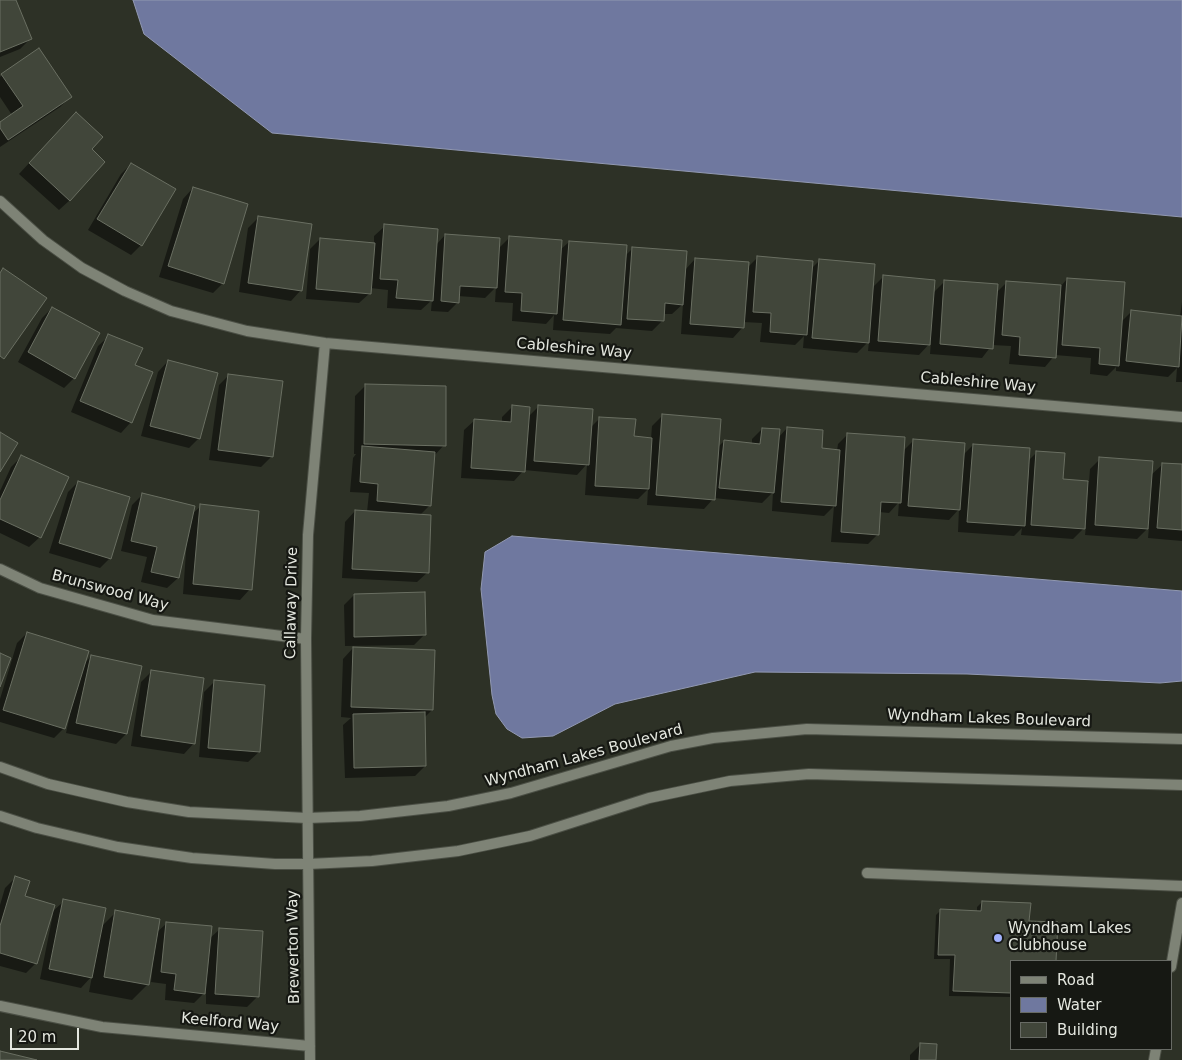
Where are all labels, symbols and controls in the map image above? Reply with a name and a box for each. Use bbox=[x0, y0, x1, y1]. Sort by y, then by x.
street label: Cableshire Way bbox=[516, 335, 632, 363]
street label: Cableshire Way bbox=[920, 369, 1036, 397]
street label: Callaway Drive bbox=[282, 547, 302, 659]
street label: Brunswood Way bbox=[50, 567, 170, 615]
street label: Wyndham Lakes Boulevard bbox=[887, 706, 1091, 732]
street label: Wyndham Lakes Boulevard bbox=[483, 721, 685, 791]
street label: Brewerton Way bbox=[284, 890, 304, 1004]
place label: Wyndham Lakes Clubhouse bbox=[1008, 920, 1131, 955]
marker: Wyndham Lakes Clubhouse bbox=[992, 932, 1004, 944]
legend bbox=[1010, 960, 1172, 1050]
text: Road bbox=[1057, 971, 1095, 989]
text: Water bbox=[1057, 996, 1101, 1014]
street label: Keelford Way bbox=[180, 1010, 280, 1036]
scale bar bbox=[12, 1018, 81, 1050]
text: Building bbox=[1057, 1021, 1118, 1039]
text: 20 m bbox=[18, 1028, 56, 1046]

